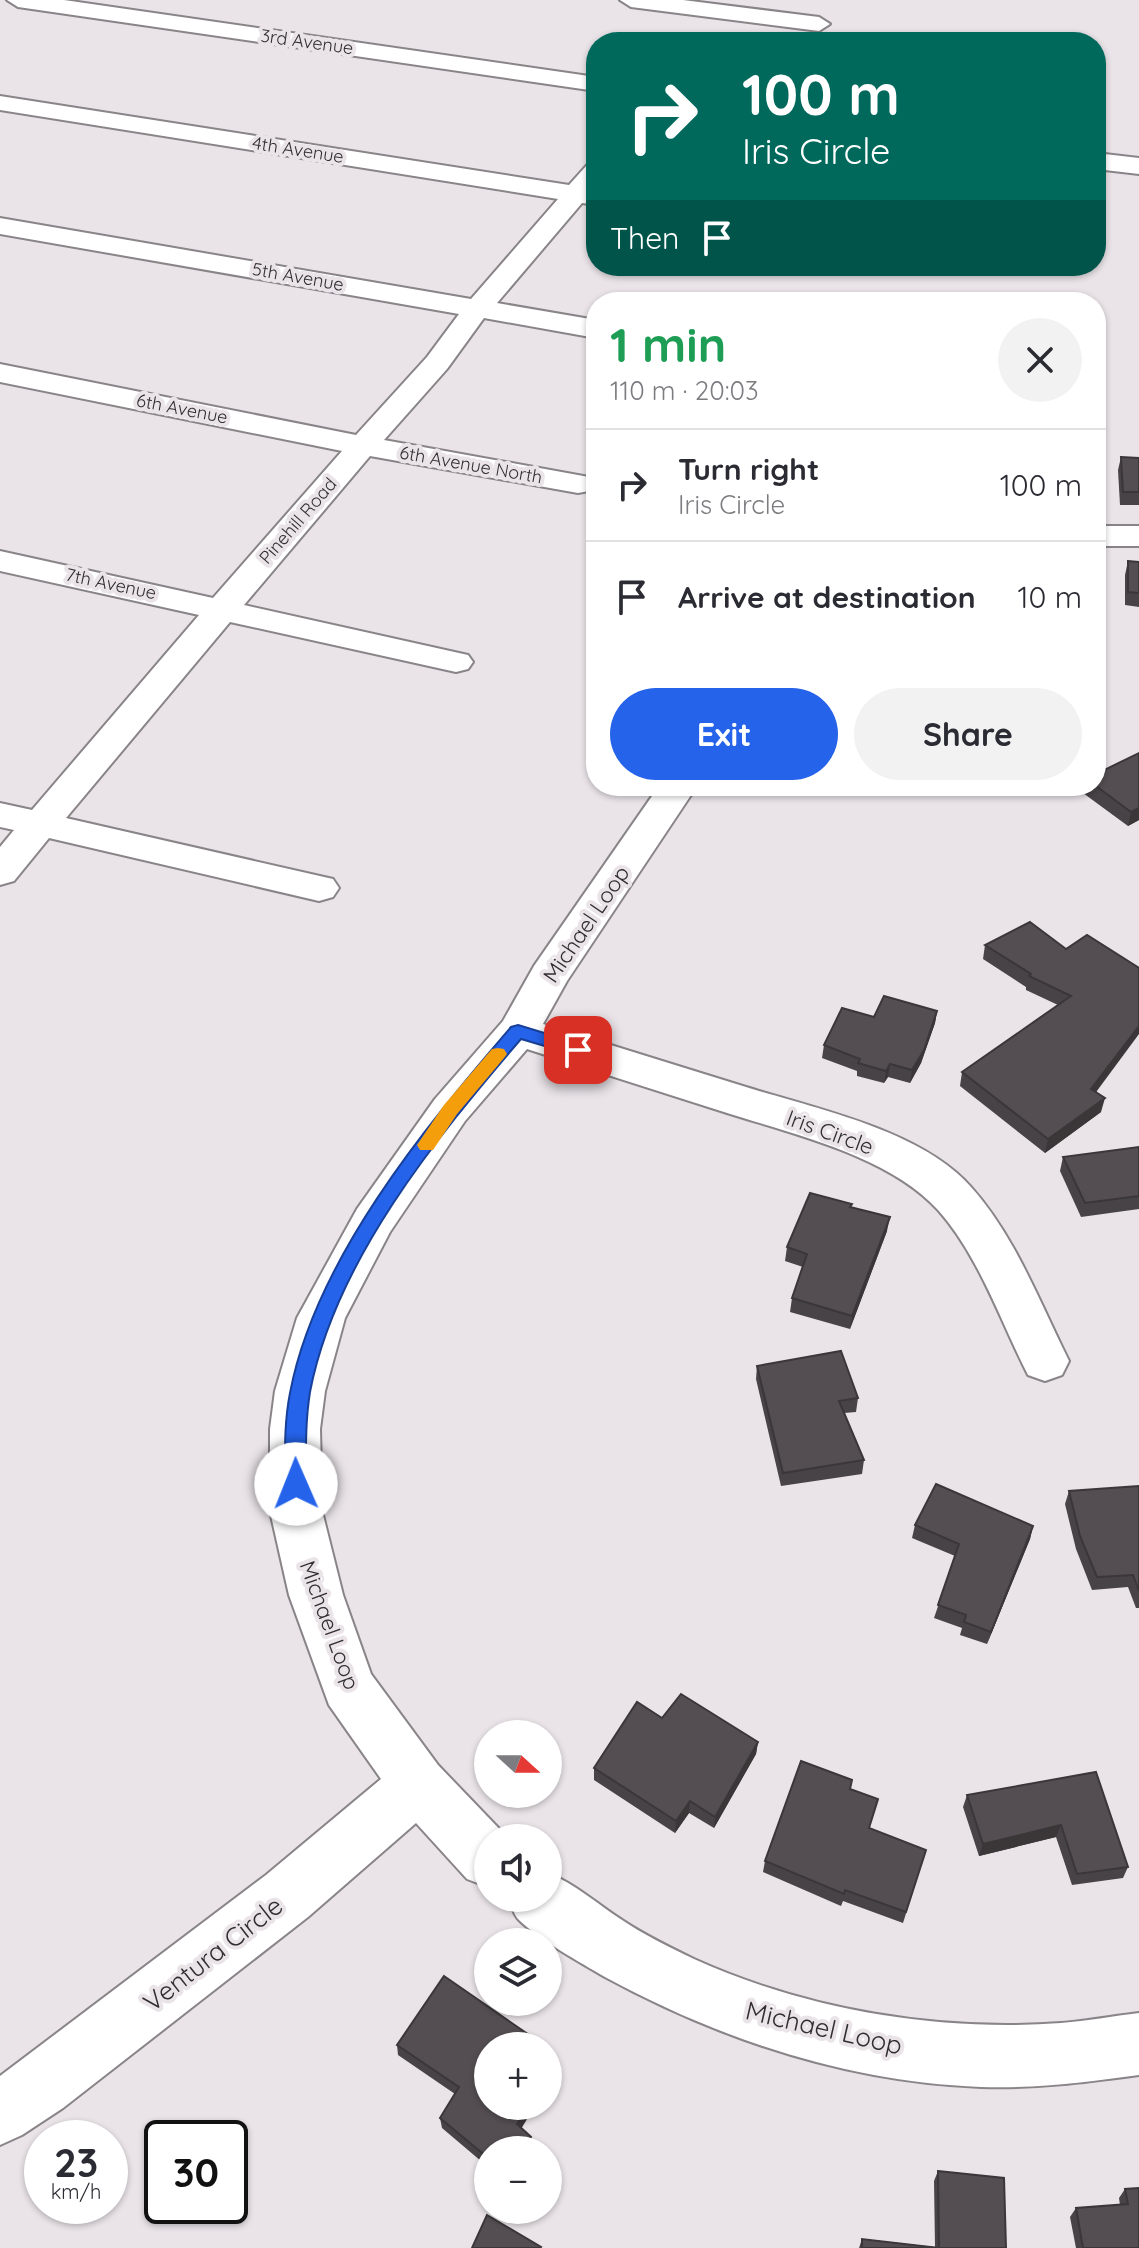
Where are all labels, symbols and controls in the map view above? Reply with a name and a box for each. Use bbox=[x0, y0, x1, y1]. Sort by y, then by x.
street label: 3rd Avenue bbox=[259, 24, 355, 59]
text: 100 m bbox=[742, 59, 900, 129]
icon: right bbox=[610, 64, 714, 168]
text: Iris Circle bbox=[742, 128, 890, 173]
street label: 4th Avenue bbox=[251, 131, 345, 168]
icon: arrive bbox=[695, 216, 739, 260]
text: Then bbox=[610, 219, 679, 257]
street label: 5th Avenue bbox=[250, 257, 346, 296]
text: 1 min bbox=[610, 314, 726, 374]
button: close bbox=[998, 318, 1082, 402]
text: 110 m · 20:03 bbox=[610, 374, 759, 407]
street label: 6th Avenue bbox=[135, 388, 230, 429]
street label: 6th Avenue North bbox=[398, 441, 544, 488]
text: Turn right bbox=[678, 450, 819, 488]
icon: right bbox=[610, 463, 654, 507]
text: 100 m bbox=[1000, 466, 1082, 504]
street label: Pinehill Road bbox=[254, 473, 341, 569]
text: Iris Circle bbox=[678, 488, 785, 521]
street label: 7th Avenue bbox=[64, 563, 159, 604]
icon: arrive bbox=[610, 575, 654, 619]
text: Arrive at destination bbox=[678, 578, 976, 616]
text: 10 m bbox=[1018, 578, 1082, 616]
button: Exit bbox=[610, 688, 838, 780]
button: Share bbox=[854, 688, 1082, 780]
street label: Michael Loop bbox=[537, 860, 635, 988]
pin bbox=[544, 1016, 612, 1084]
icon: arrive bbox=[556, 1028, 600, 1072]
street label: Iris Circle bbox=[783, 1103, 877, 1161]
position arrow bbox=[254, 1442, 338, 1526]
street label: Michael Loop bbox=[294, 1557, 366, 1693]
north arrow bbox=[474, 1720, 562, 1808]
map controls bbox=[474, 1720, 562, 2224]
button: sound bbox=[474, 1824, 562, 1912]
street label: Ventura Circle bbox=[136, 1889, 289, 2018]
button: layers bbox=[474, 1928, 562, 2016]
street label: Michael Loop bbox=[743, 1993, 906, 2062]
button: + bbox=[474, 2032, 562, 2120]
speed limit sign: 30 bbox=[144, 2120, 248, 2224]
button: − bbox=[474, 2136, 562, 2224]
text: 23 bbox=[54, 2137, 98, 2187]
text: km/h bbox=[51, 2179, 101, 2204]

